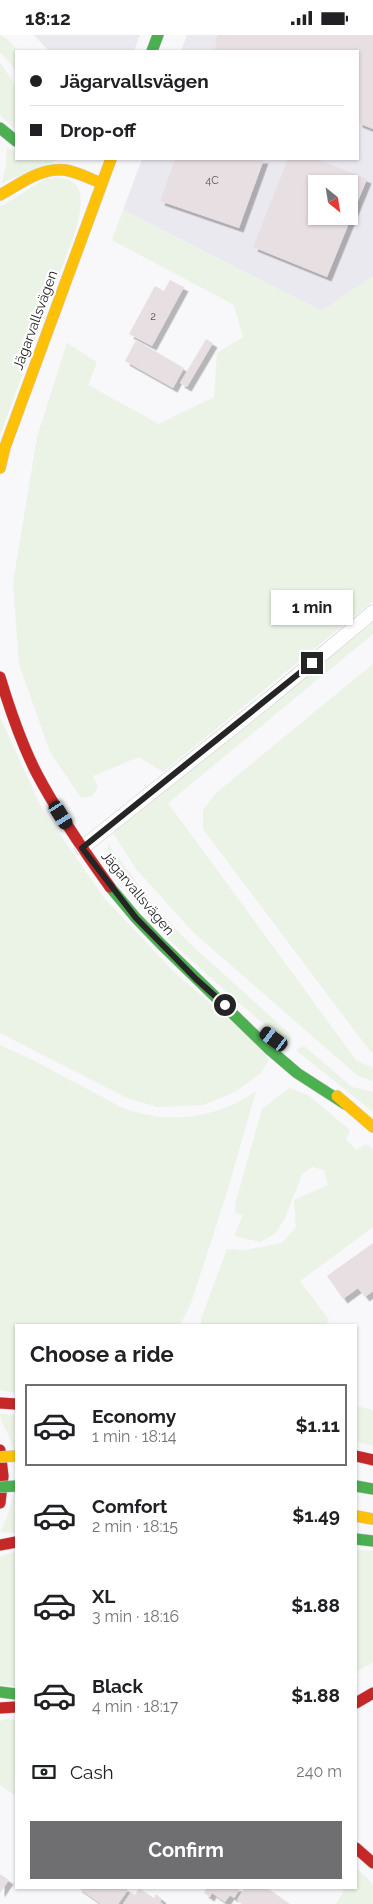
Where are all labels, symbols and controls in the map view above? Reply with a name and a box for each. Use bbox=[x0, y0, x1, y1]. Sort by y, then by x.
text: 18:12 bbox=[25, 7, 71, 29]
text: Jägarvallsvägen bbox=[60, 70, 209, 92]
text: Drop-off bbox=[60, 119, 136, 141]
house number: 4C bbox=[205, 174, 219, 187]
north arrow bbox=[308, 175, 358, 225]
map controls bbox=[308, 175, 358, 225]
street label: Jägarvallsvägen bbox=[10, 268, 60, 372]
house number: 2 bbox=[150, 310, 156, 323]
callout: 1 min bbox=[271, 591, 353, 625]
text: 1 min bbox=[292, 598, 332, 617]
route end bbox=[301, 652, 323, 674]
car bbox=[46, 798, 75, 832]
street label: Jägarvallsvägen bbox=[98, 848, 178, 938]
route start bbox=[214, 994, 236, 1016]
car bbox=[257, 1024, 290, 1054]
text: Choose a ride bbox=[30, 1341, 174, 1367]
icon: car bbox=[32, 1403, 77, 1448]
text: Economy bbox=[92, 1405, 176, 1427]
text: $1.11 bbox=[296, 1414, 340, 1436]
text: 1 min · 18:14 bbox=[92, 1427, 177, 1446]
icon: car bbox=[32, 1493, 77, 1538]
text: Comfort bbox=[92, 1495, 167, 1517]
text: $1.49 bbox=[292, 1504, 340, 1526]
text: 2 min · 18:15 bbox=[92, 1517, 178, 1536]
icon: car bbox=[32, 1583, 77, 1628]
text: XL bbox=[92, 1585, 115, 1607]
text: $1.88 bbox=[291, 1594, 340, 1616]
text: 3 min · 18:16 bbox=[92, 1607, 179, 1626]
icon: car bbox=[32, 1673, 77, 1718]
text: Black bbox=[92, 1675, 143, 1697]
text: $1.88 bbox=[291, 1684, 340, 1706]
text: 4 min · 18:17 bbox=[92, 1697, 178, 1716]
icon: cash bbox=[30, 1758, 58, 1786]
text: Cash bbox=[70, 1761, 114, 1783]
text: 240 m bbox=[296, 1762, 342, 1781]
button: Confirm bbox=[30, 1821, 342, 1879]

